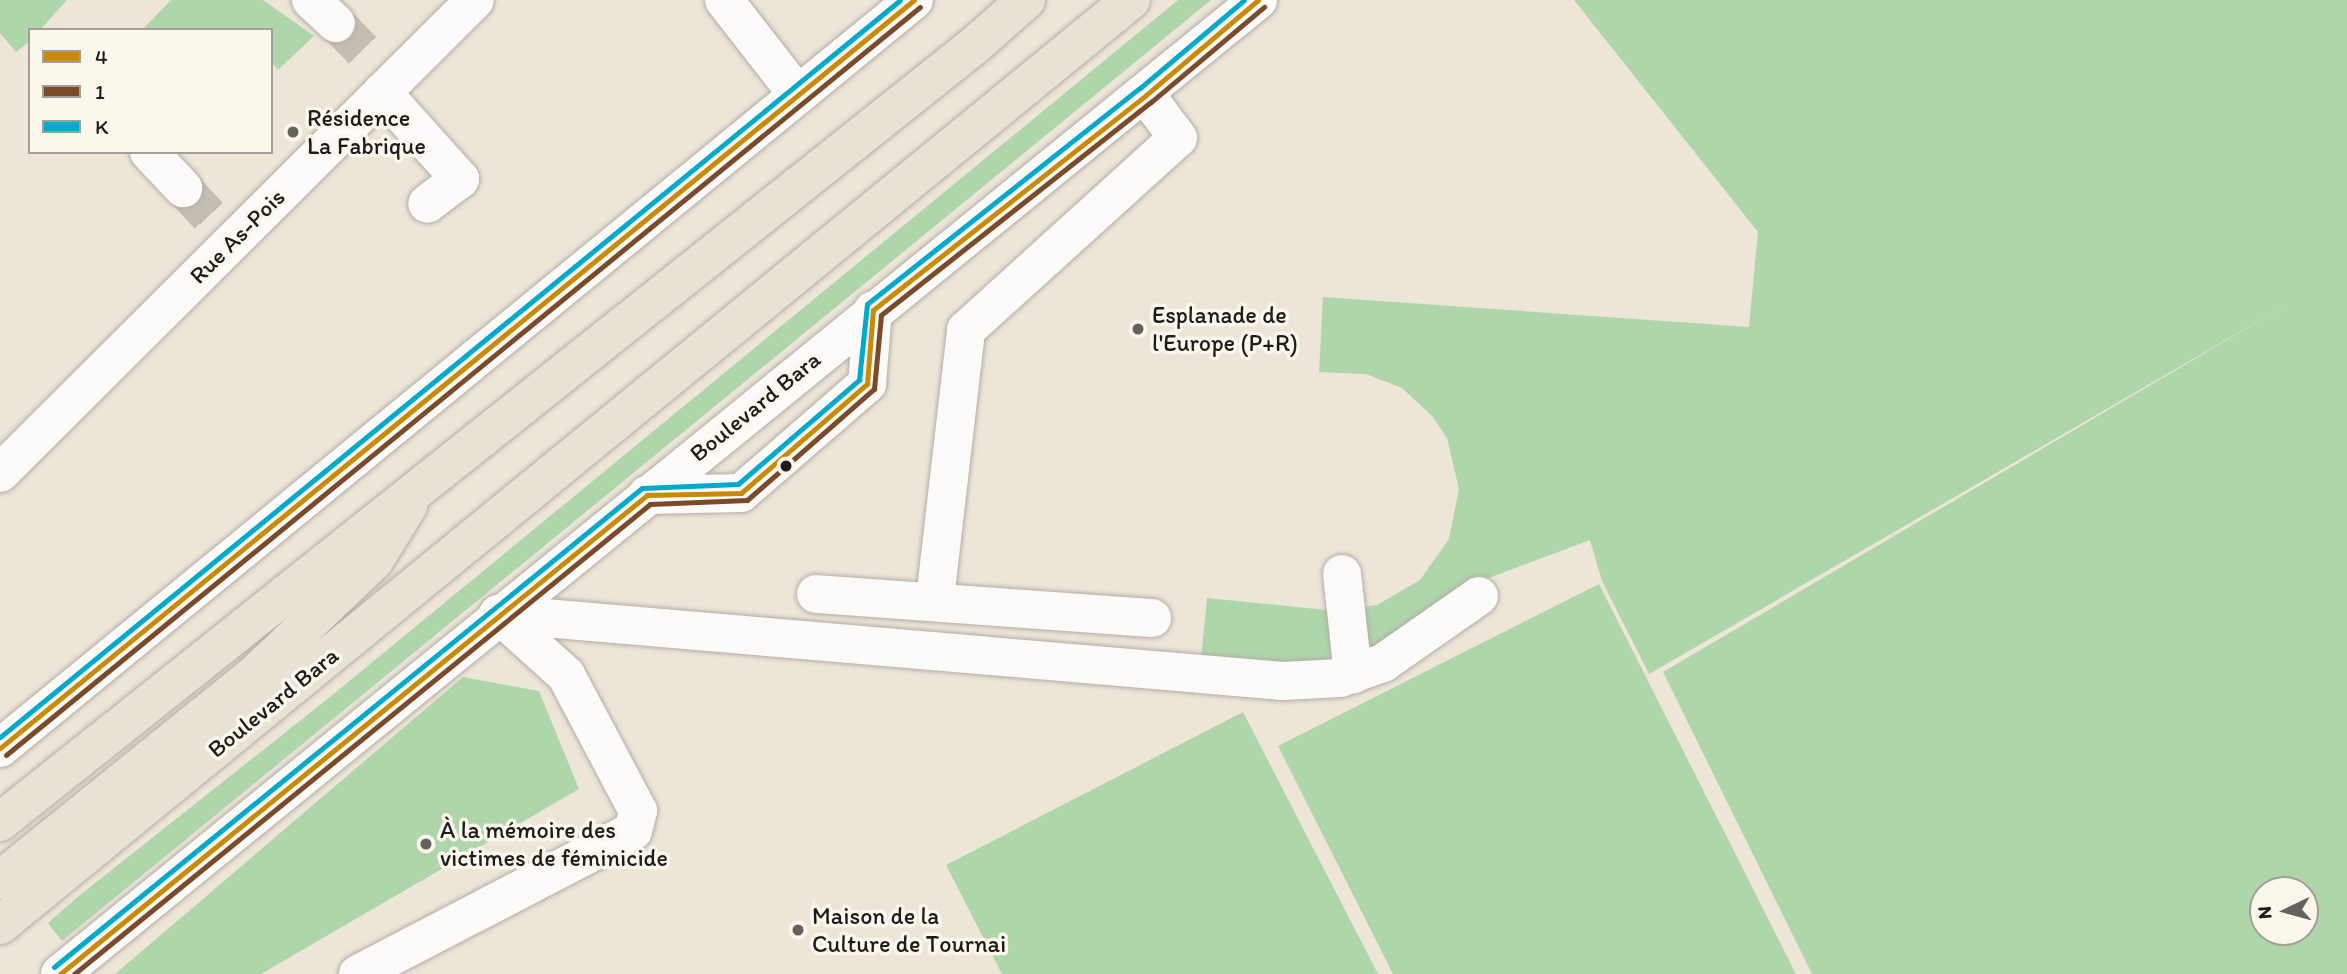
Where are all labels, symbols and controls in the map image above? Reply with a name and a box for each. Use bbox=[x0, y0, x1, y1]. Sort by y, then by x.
legend bbox=[28, 28, 273, 154]
text: 4 bbox=[95, 44, 108, 69]
text: 1 bbox=[95, 79, 105, 104]
place label: Résidence La Fabrique bbox=[307, 104, 426, 160]
text: K bbox=[95, 114, 108, 139]
marker: Résidence La Fabrique bbox=[285, 124, 301, 140]
street label: Rue As-Pois bbox=[184, 183, 290, 289]
place label: Esplanade de l'Europe (P+R) bbox=[1152, 301, 1298, 357]
marker: Esplanade de l'Europe (P+R) bbox=[1130, 321, 1146, 337]
street label: Boulevard Bara bbox=[684, 344, 826, 468]
unlabelled marker bbox=[779, 459, 793, 473]
street label: Boulevard Bara bbox=[202, 640, 344, 764]
place label: À la mémoire des victimes de féminicide bbox=[440, 816, 668, 872]
marker: À la mémoire des victimes de féminicide bbox=[418, 836, 434, 852]
north arrow bbox=[2249, 876, 2319, 946]
place label: Maison de la Culture de Tournai bbox=[812, 902, 1003, 958]
text: N bbox=[2253, 905, 2277, 920]
marker: Maison de la Culture de Tournai bbox=[790, 922, 806, 938]

